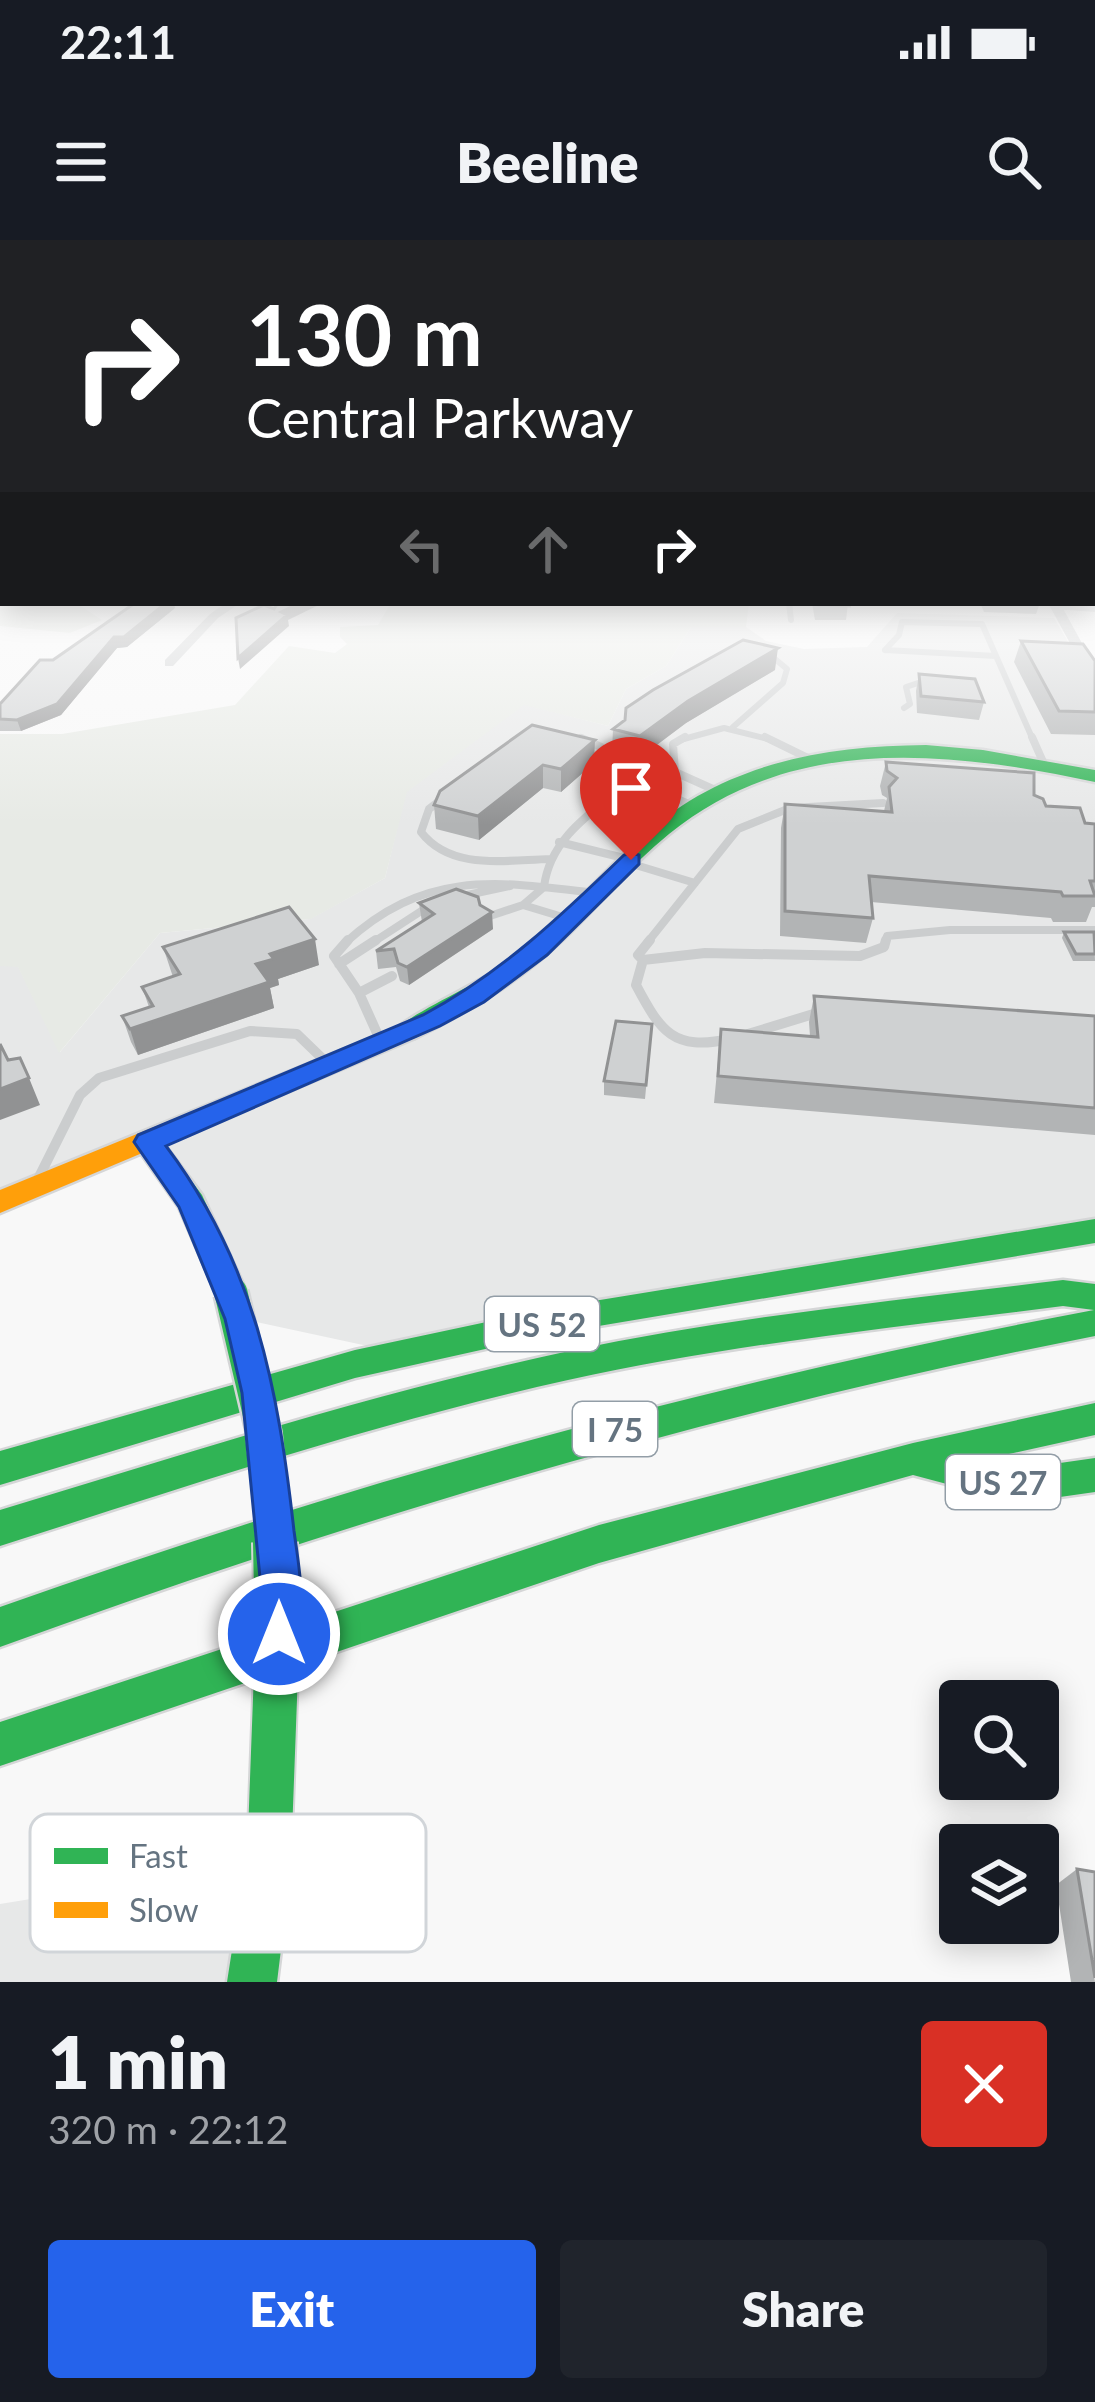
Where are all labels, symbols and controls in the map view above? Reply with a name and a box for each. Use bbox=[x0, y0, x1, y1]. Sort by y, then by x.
text: 22:11 bbox=[60, 15, 176, 69]
icon: menu bbox=[48, 129, 114, 195]
icon: search bbox=[981, 129, 1047, 195]
text: Beeline bbox=[456, 130, 639, 195]
text: 130 m bbox=[246, 283, 483, 384]
icon: right bbox=[48, 288, 204, 444]
text: Central Parkway bbox=[246, 385, 633, 450]
icon: left bbox=[389, 516, 455, 582]
icon: ahead bbox=[515, 516, 581, 582]
icon: right bbox=[641, 516, 707, 582]
pin bbox=[580, 737, 682, 860]
icon: arrive bbox=[598, 755, 664, 821]
road number: US 52 bbox=[485, 1297, 599, 1351]
road number: I 75 bbox=[573, 1402, 657, 1456]
road number: US 27 bbox=[946, 1455, 1060, 1509]
position arrow bbox=[216, 1571, 342, 1697]
map controls bbox=[939, 1680, 1059, 1944]
button: search bbox=[939, 1680, 1059, 1800]
legend bbox=[30, 1814, 426, 1952]
button: layers bbox=[939, 1824, 1059, 1944]
text: Fast bbox=[129, 1835, 188, 1875]
text: Slow bbox=[129, 1889, 199, 1929]
text: 1 min bbox=[48, 2018, 228, 2104]
button: close bbox=[921, 2021, 1047, 2147]
text: 320 m · 22:12 bbox=[48, 2106, 288, 2152]
button: Exit bbox=[48, 2240, 536, 2378]
button: Share bbox=[560, 2240, 1047, 2378]

